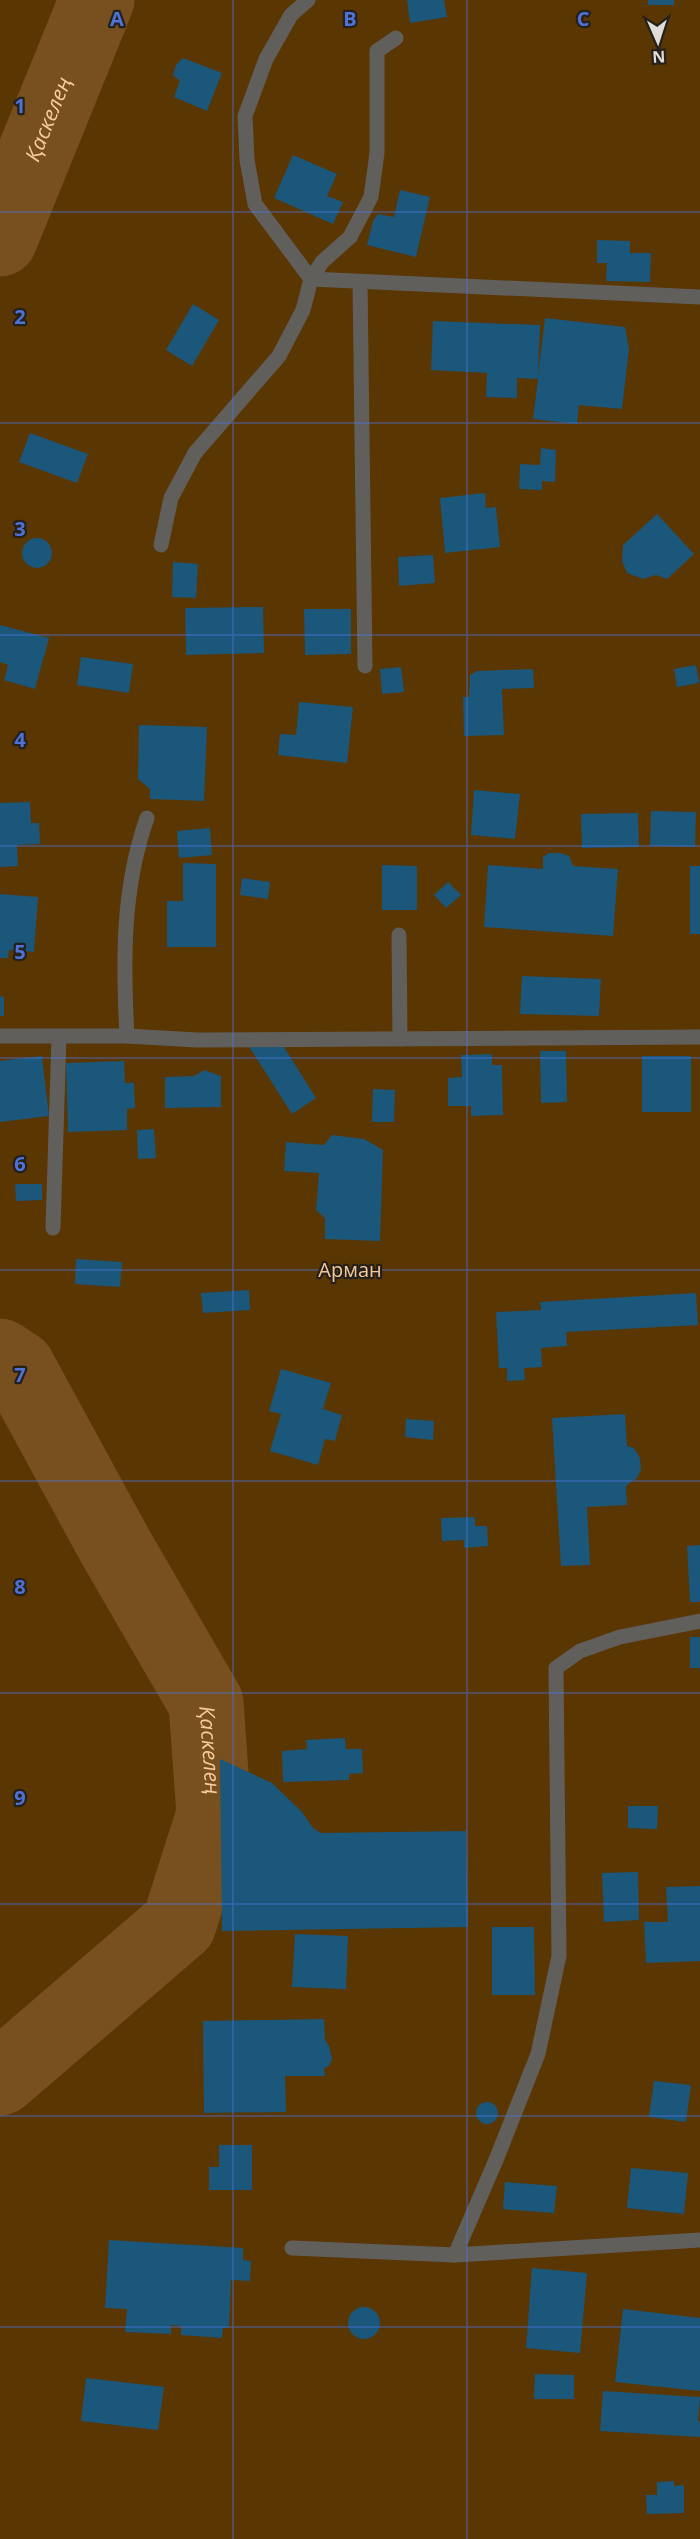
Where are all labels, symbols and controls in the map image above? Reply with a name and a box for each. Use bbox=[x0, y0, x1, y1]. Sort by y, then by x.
text: A bbox=[110, 5, 124, 32]
text: B bbox=[343, 5, 357, 32]
text: C bbox=[577, 5, 590, 32]
north arrow bbox=[628, 12, 688, 72]
text: N bbox=[652, 46, 666, 68]
water label: Қаскелең bbox=[18, 73, 77, 166]
text: 1 bbox=[14, 92, 26, 119]
text: 2 bbox=[14, 303, 26, 330]
text: 3 bbox=[14, 515, 26, 542]
text: 4 bbox=[14, 726, 26, 753]
text: 5 bbox=[14, 938, 26, 965]
text: 6 bbox=[14, 1150, 26, 1177]
park label: Арман bbox=[318, 1256, 382, 1283]
text: 7 bbox=[14, 1361, 26, 1388]
text: 8 bbox=[14, 1573, 26, 1600]
water label: Қаскелең bbox=[193, 1705, 228, 1795]
text: 9 bbox=[14, 1784, 26, 1811]

